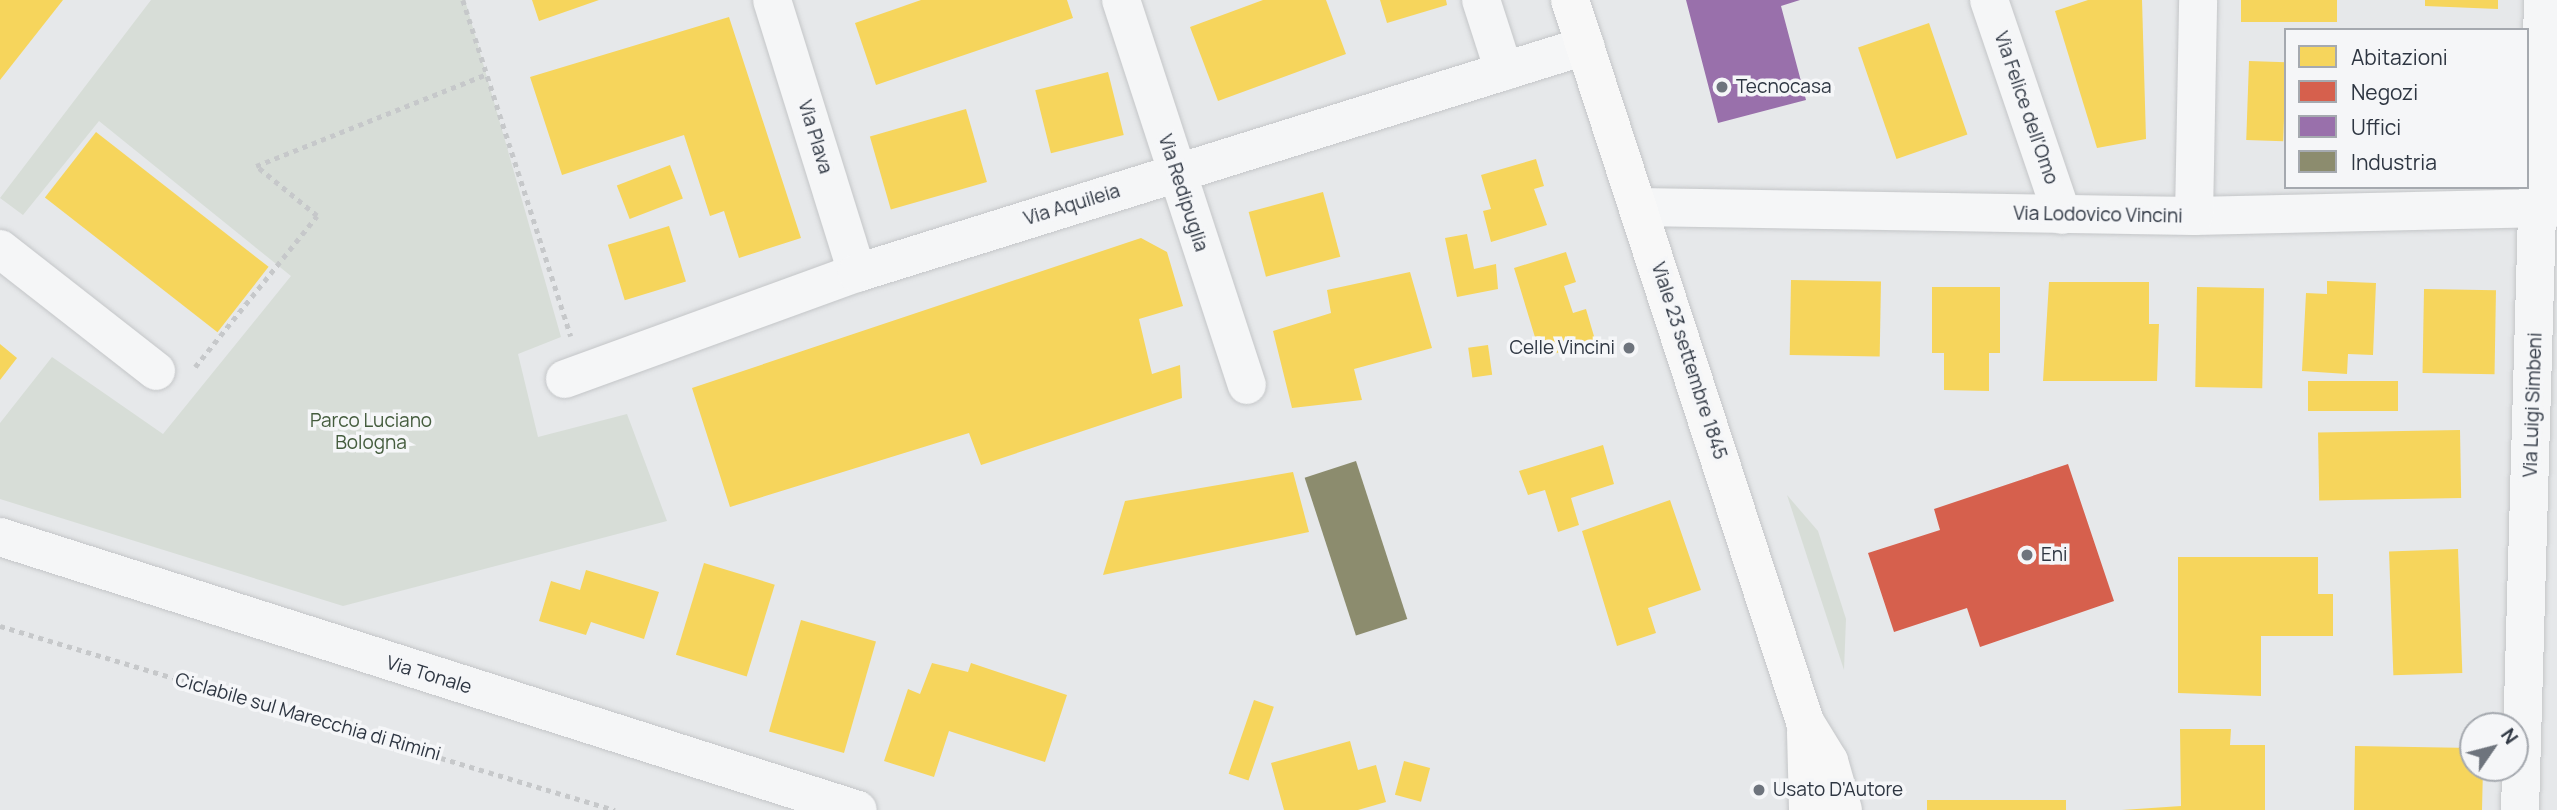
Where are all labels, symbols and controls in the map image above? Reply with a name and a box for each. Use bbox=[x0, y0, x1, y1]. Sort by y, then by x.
legend bbox=[2284, 28, 2529, 189]
street label: Via Felice dell'Omo bbox=[1989, 29, 2063, 187]
text: Abitazioni bbox=[2351, 43, 2448, 71]
place label: Tecnocasa bbox=[1736, 76, 1831, 98]
text: Negozi bbox=[2351, 78, 2418, 106]
marker: Tecnocasa bbox=[1714, 79, 1730, 95]
street label: Via Plava bbox=[793, 98, 837, 176]
text: Uffici bbox=[2351, 113, 2401, 141]
street label: Via Redipuglia bbox=[1153, 132, 1213, 254]
text: Industria bbox=[2351, 148, 2437, 176]
street label: Via Aquileia bbox=[1021, 180, 1123, 230]
street label: Via Lodovico Vincini bbox=[2013, 202, 2183, 228]
street label: Viale 23 settembre 1845 bbox=[1646, 259, 1732, 463]
street label: Via Luigi Simbeni bbox=[2519, 332, 2547, 478]
place label: Celle Vincini bbox=[1509, 337, 1615, 359]
marker: Celle Vincini bbox=[1621, 340, 1637, 356]
park label: Parco Luciano Bologna bbox=[310, 410, 432, 454]
place label: Eni bbox=[2041, 544, 2068, 566]
marker: Eni bbox=[2019, 547, 2035, 563]
street label: Via Tonale bbox=[383, 651, 475, 699]
street label: Ciclabile sul Marecchia di Rimini bbox=[173, 668, 443, 766]
north arrow bbox=[2459, 712, 2529, 782]
text: N bbox=[2495, 723, 2524, 749]
place label: Usato D'Autore bbox=[1773, 779, 1903, 801]
marker: Usato D'Autore bbox=[1751, 782, 1767, 798]

